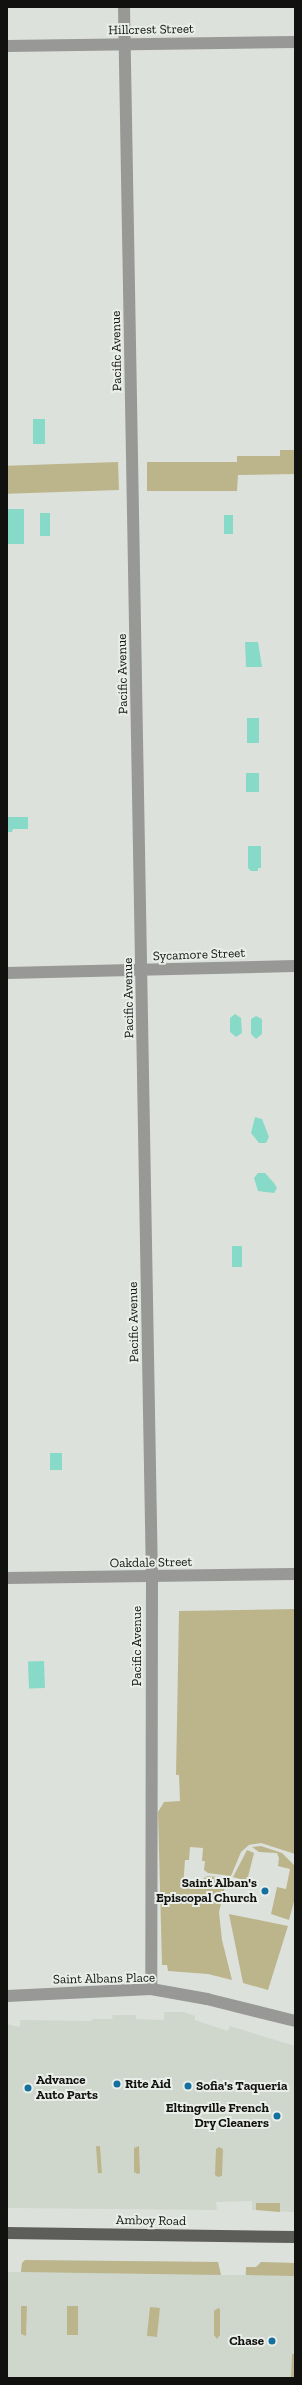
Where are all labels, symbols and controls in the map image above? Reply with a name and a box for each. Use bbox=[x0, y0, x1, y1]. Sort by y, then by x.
street label: Hillcrest Street bbox=[108, 21, 194, 39]
street label: Pacific Avenue bbox=[108, 310, 126, 392]
street label: Pacific Avenue bbox=[114, 633, 132, 715]
street label: Sycamore Street bbox=[153, 946, 245, 964]
street label: Pacific Avenue bbox=[120, 957, 138, 1039]
street label: Pacific Avenue bbox=[125, 1281, 143, 1363]
street label: Oakdale Street bbox=[110, 1554, 192, 1572]
street label: Pacific Avenue bbox=[129, 1606, 145, 1686]
place label: Saint Alban's Episcopal Church bbox=[156, 1876, 257, 1907]
marker: Saint Alban's Episcopal Church bbox=[260, 1886, 270, 1896]
street label: Saint Albans Place bbox=[53, 1970, 155, 1988]
place label: Advance Auto Parts bbox=[36, 2073, 98, 2104]
place label: Rite Aid bbox=[125, 2076, 171, 2092]
place label: Sofia's Taqueria bbox=[196, 2078, 287, 2094]
marker: Rite Aid bbox=[112, 2079, 122, 2089]
marker: Sofia's Taqueria bbox=[183, 2081, 193, 2091]
marker: Advance Auto Parts bbox=[23, 2083, 33, 2093]
place label: Eltingville French Dry Cleaners bbox=[166, 2101, 269, 2132]
marker: Eltingville French Dry Cleaners bbox=[272, 2111, 282, 2121]
street label: Amboy Road bbox=[116, 2213, 186, 2229]
place label: Chase bbox=[229, 2333, 264, 2349]
marker: Chase bbox=[267, 2336, 277, 2346]

